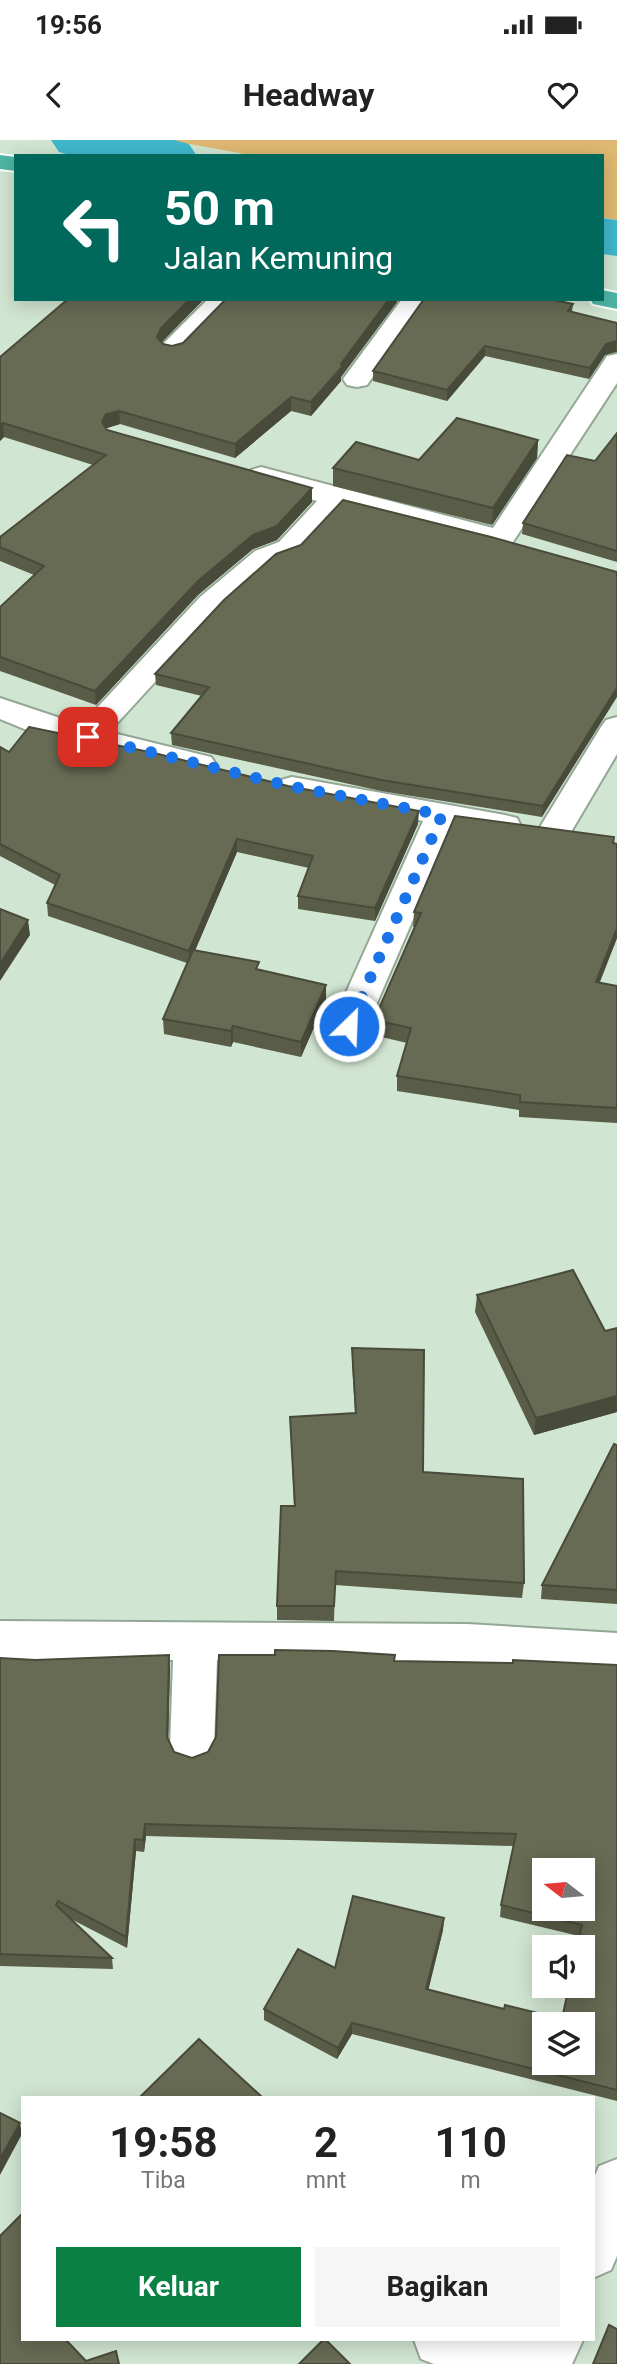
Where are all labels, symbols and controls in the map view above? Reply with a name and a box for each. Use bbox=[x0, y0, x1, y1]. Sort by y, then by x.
text: 19:56 bbox=[35, 10, 102, 40]
icon: back bbox=[35, 76, 73, 114]
text: Headway bbox=[243, 76, 374, 114]
icon: heart bbox=[544, 76, 582, 114]
text: 50 m bbox=[164, 180, 275, 237]
icon: left bbox=[49, 182, 140, 273]
text: Jalan Kemuning bbox=[164, 239, 393, 277]
pin bbox=[58, 707, 118, 767]
icon: arrive bbox=[69, 718, 107, 756]
position arrow bbox=[312, 989, 386, 1063]
north arrow bbox=[532, 1858, 595, 1922]
map controls bbox=[532, 1858, 595, 2075]
button: sound bbox=[532, 1935, 595, 1998]
button: layers bbox=[532, 2012, 595, 2075]
text: 19:58 bbox=[109, 2118, 218, 2167]
text: 2 bbox=[314, 2118, 338, 2167]
text: 110 bbox=[434, 2118, 507, 2167]
text: Tiba bbox=[141, 2167, 186, 2194]
text: mnt bbox=[306, 2167, 346, 2194]
text: m bbox=[461, 2167, 481, 2194]
button: Keluar bbox=[56, 2247, 301, 2327]
button: Bagikan bbox=[315, 2247, 560, 2327]

